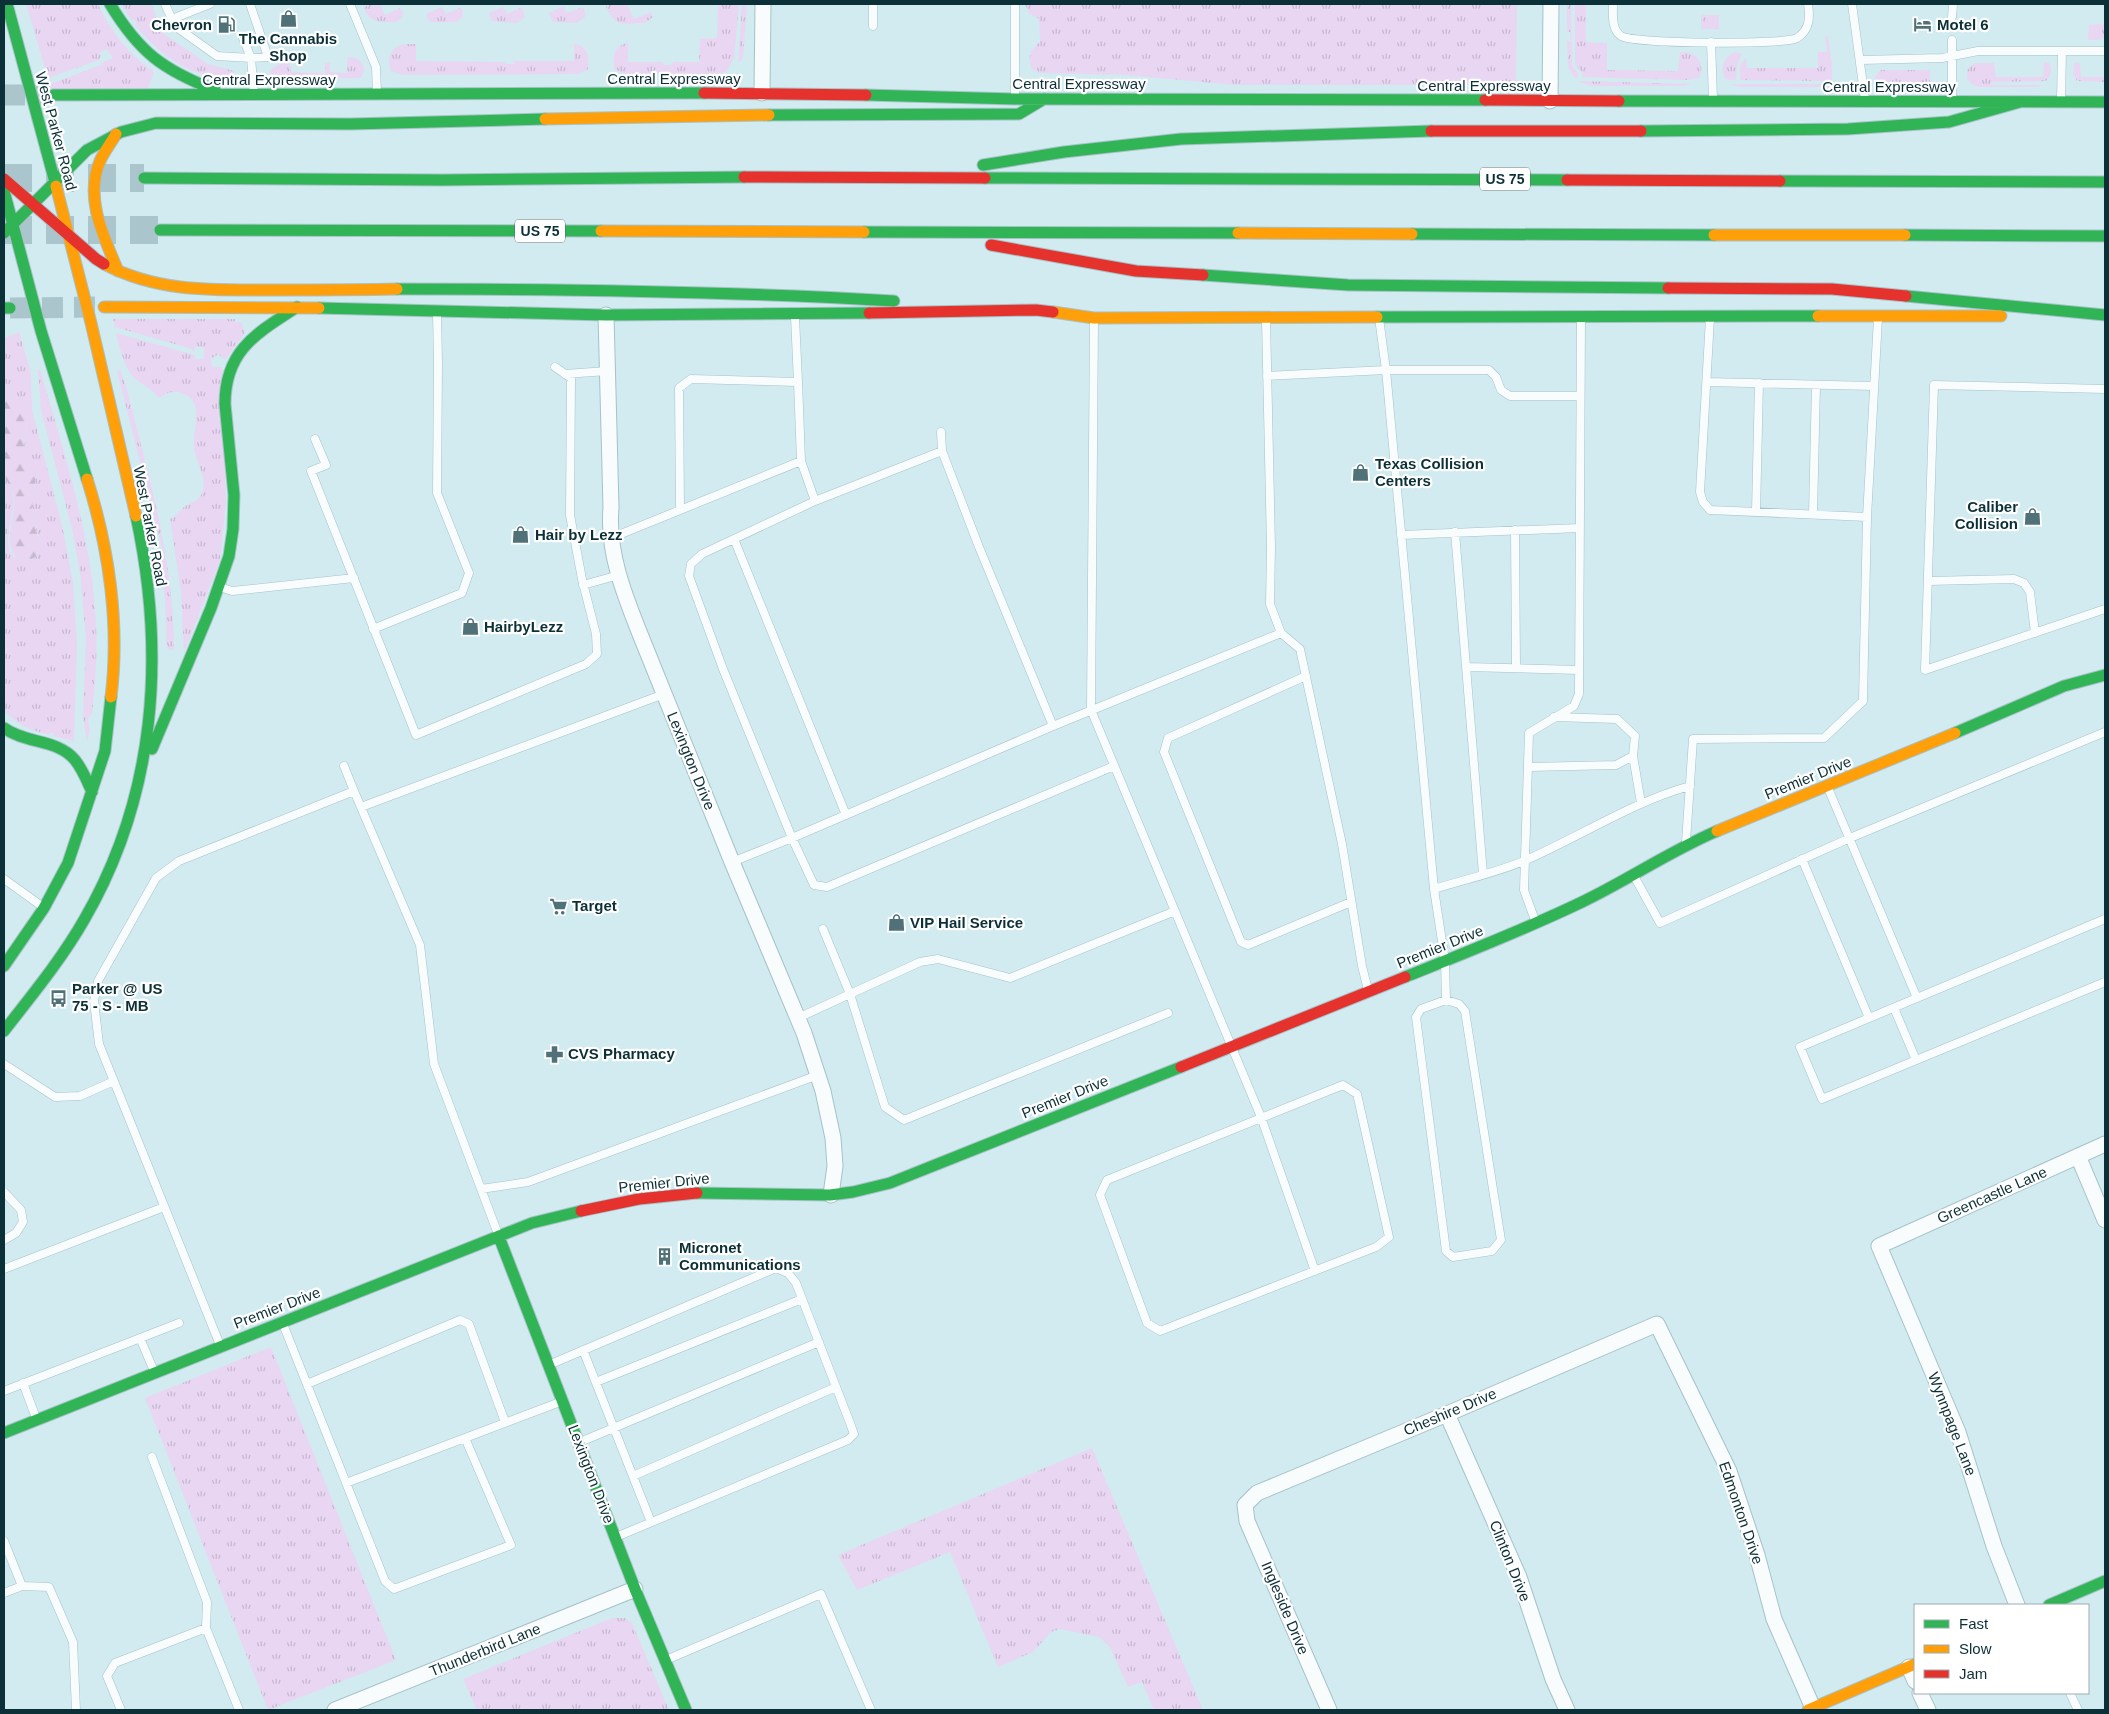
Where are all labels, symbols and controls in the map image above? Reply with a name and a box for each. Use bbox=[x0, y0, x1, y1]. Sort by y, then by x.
shop icon: The Cannabis Shop bbox=[278, 8, 298, 28]
fuel station icon: Chevron bbox=[216, 15, 236, 35]
hotel icon: Motel 6 bbox=[1913, 15, 1933, 35]
place label: Chevron bbox=[151, 16, 212, 33]
place label: Motel 6 bbox=[1937, 16, 1989, 33]
place label: The Cannabis Shop bbox=[239, 30, 337, 64]
street label: West Parker Road bbox=[32, 70, 81, 192]
street label: Central Expressway bbox=[607, 70, 741, 87]
street label: Central Expressway bbox=[202, 71, 336, 88]
street label: Central Expressway bbox=[1012, 75, 1146, 92]
street label: Central Expressway bbox=[1417, 77, 1551, 94]
street label: Central Expressway bbox=[1822, 78, 1956, 95]
road number: US 75 bbox=[1480, 168, 1530, 190]
road number: US 75 bbox=[515, 220, 565, 242]
place label: Texas Collision Centers bbox=[1375, 455, 1484, 489]
shop icon: Texas Collision Centers bbox=[1351, 463, 1371, 483]
street label: West Parker Road bbox=[130, 464, 171, 588]
place label: Caliber Collision bbox=[1955, 498, 2018, 532]
shop icon: Caliber Collision bbox=[2022, 506, 2042, 526]
shop icon: Hair by Lezz bbox=[511, 525, 531, 545]
place label: Hair by Lezz bbox=[535, 526, 623, 543]
shop icon: HairbyLezz bbox=[460, 617, 480, 637]
place label: HairbyLezz bbox=[484, 618, 563, 635]
street label: Lexington Drive bbox=[664, 709, 719, 812]
street label: Premier Drive bbox=[1762, 752, 1854, 803]
supermarket icon: Target bbox=[548, 896, 568, 916]
place label: Target bbox=[572, 897, 617, 914]
shop icon: VIP Hail Service bbox=[886, 913, 906, 933]
place label: VIP Hail Service bbox=[910, 914, 1023, 931]
street label: Premier Drive bbox=[1394, 921, 1486, 972]
place label: Parker @ US 75 - S - MB bbox=[72, 980, 163, 1014]
bus stop icon: Parker @ US 75 - S - MB bbox=[48, 988, 68, 1008]
pharmacy icon: CVS Pharmacy bbox=[544, 1044, 564, 1064]
place label: CVS Pharmacy bbox=[568, 1045, 675, 1062]
street label: Premier Drive bbox=[1019, 1071, 1111, 1122]
street label: Greencastle Lane bbox=[1934, 1163, 2049, 1226]
street label: Premier Drive bbox=[617, 1169, 710, 1196]
place label: Micronet Communications bbox=[679, 1239, 801, 1273]
building icon: Micronet Communications bbox=[655, 1247, 675, 1267]
street label: Premier Drive bbox=[231, 1283, 323, 1332]
street label: Wynnpage Lane bbox=[1925, 1370, 1980, 1478]
street label: Cheshire Drive bbox=[1401, 1384, 1499, 1439]
street label: Lexington Drive bbox=[565, 1422, 618, 1526]
street label: Edmonton Drive bbox=[1716, 1459, 1767, 1566]
street label: Clinton Drive bbox=[1486, 1518, 1534, 1604]
street label: Ingleside Drive bbox=[1258, 1559, 1313, 1657]
legend bbox=[1914, 1604, 2089, 1694]
text: Fast bbox=[1959, 1615, 1989, 1632]
street label: Thunderbird Lane bbox=[427, 1619, 543, 1680]
text: Slow bbox=[1959, 1640, 1992, 1657]
text: Jam bbox=[1959, 1665, 1987, 1682]

